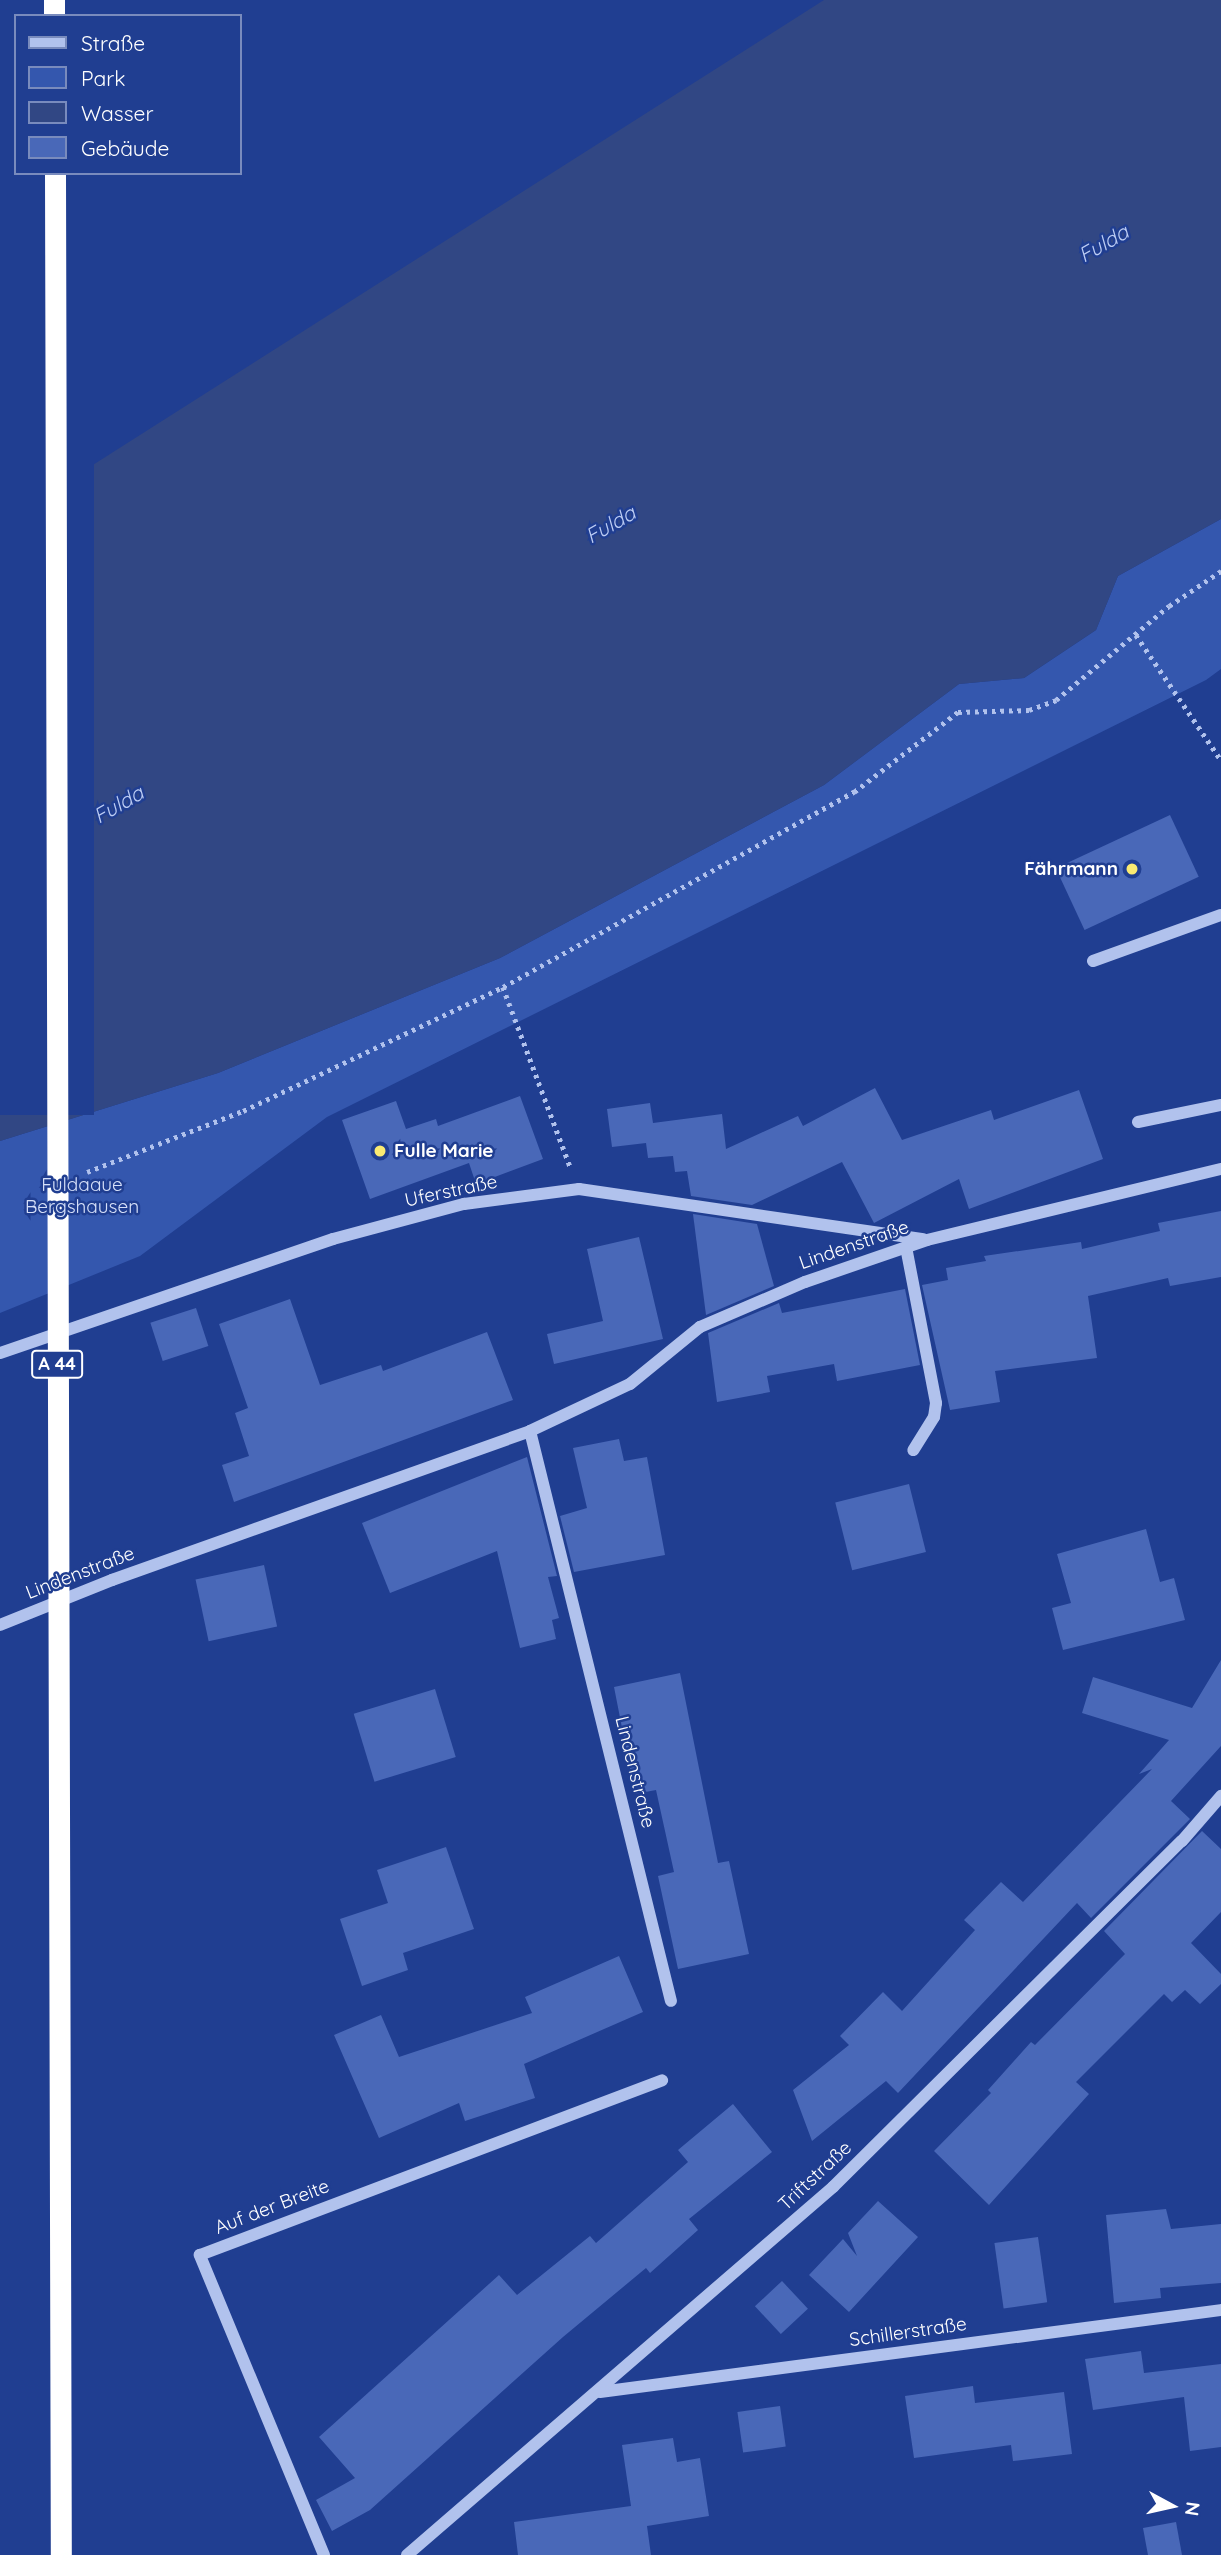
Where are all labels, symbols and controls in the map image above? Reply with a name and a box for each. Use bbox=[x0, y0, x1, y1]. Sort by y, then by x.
legend bbox=[14, 14, 242, 175]
text: Straße bbox=[81, 30, 145, 56]
text: Park bbox=[81, 65, 125, 91]
text: Wasser bbox=[81, 100, 153, 126]
text: Gebäude bbox=[81, 135, 169, 161]
water label: Fulda bbox=[1073, 219, 1133, 267]
water label: Fulda bbox=[580, 500, 640, 548]
water label: Fulda bbox=[88, 780, 148, 828]
place label: Fährmann bbox=[1024, 858, 1118, 880]
marker: Fährmann bbox=[1124, 861, 1140, 877]
place label: Fulle Marie bbox=[394, 1140, 494, 1162]
marker: Fulle Marie bbox=[372, 1143, 388, 1159]
street label: Uferstraße bbox=[403, 1170, 499, 1212]
park label: Fuldaaue Bergshausen bbox=[25, 1174, 139, 1218]
street label: Lindenstraße bbox=[796, 1216, 912, 1274]
road number: A 44 bbox=[31, 1350, 83, 1378]
street label: Lindenstraße bbox=[22, 1542, 138, 1604]
street label: Lindenstraße bbox=[610, 1714, 660, 1830]
street label: Triftstraße bbox=[774, 2136, 856, 2216]
street label: Auf der Breite bbox=[212, 2175, 332, 2239]
street label: Schillerstraße bbox=[848, 2312, 968, 2352]
north arrow bbox=[1137, 2471, 1207, 2541]
text: N bbox=[1180, 2500, 1206, 2518]

